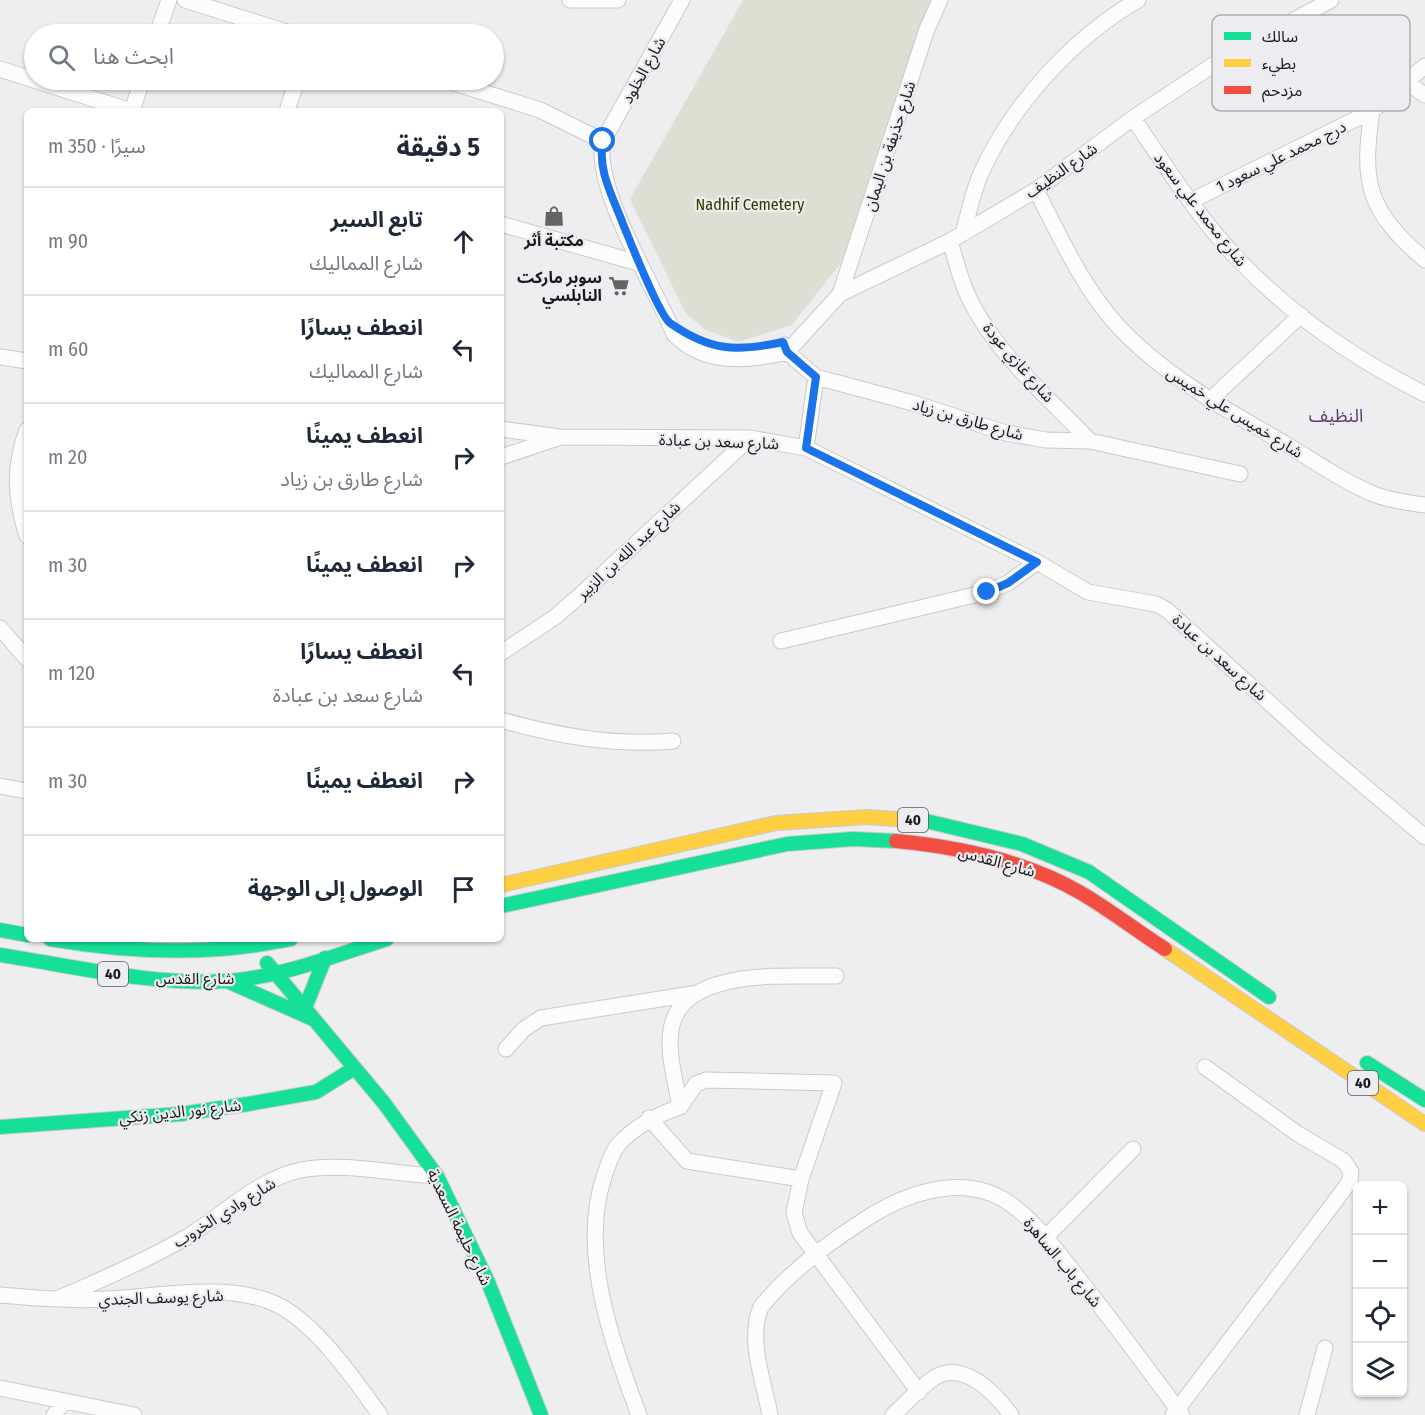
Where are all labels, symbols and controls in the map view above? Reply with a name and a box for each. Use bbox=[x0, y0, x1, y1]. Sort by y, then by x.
legend bbox=[1212, 15, 1410, 111]
search box bbox=[24, 24, 504, 90]
text: سالك bbox=[1262, 27, 1298, 46]
street label: شارع الخلود bbox=[617, 34, 672, 108]
icon: search bbox=[45, 41, 78, 74]
text: ابحث هنا bbox=[93, 43, 174, 70]
text: بطيء bbox=[1262, 54, 1296, 76]
street label: شارع حذيفة بن اليمان bbox=[859, 79, 922, 215]
text: مزدحم bbox=[1262, 81, 1302, 103]
street label: درج محمد علي سعود 1 bbox=[1213, 117, 1351, 199]
route start bbox=[589, 127, 615, 153]
text: 5 دقيقة bbox=[396, 132, 480, 163]
text: سيرًا · 350 m bbox=[48, 134, 146, 158]
street label: شارع النظيف bbox=[1022, 139, 1103, 205]
street label: شارع محمد علي سعود bbox=[1148, 148, 1251, 272]
park label: Nadhif Cemetery bbox=[696, 195, 805, 214]
shop icon: مكتبة أثر bbox=[542, 204, 566, 228]
text: تابع السير bbox=[330, 206, 423, 233]
icon: ahead bbox=[447, 225, 480, 258]
text: 90 m bbox=[48, 229, 88, 253]
place label: مكتبة أثر bbox=[523, 231, 584, 250]
text: شارع المماليك bbox=[309, 251, 423, 275]
place label: سوبر ماركت النابلسي bbox=[517, 268, 602, 309]
supermarket icon: سوبر ماركت النابلسي bbox=[607, 274, 631, 298]
text: انعطف يسارًا bbox=[300, 314, 423, 341]
street label: شارع غازي عودة bbox=[977, 319, 1058, 408]
icon: left bbox=[447, 333, 480, 366]
text: 60 m bbox=[48, 337, 88, 361]
text: شارع المماليك bbox=[309, 359, 423, 383]
street label: شارع خميس علي خميس bbox=[1162, 363, 1306, 465]
street label: شارع طارق بن زياد bbox=[910, 395, 1025, 447]
district label: النظيف bbox=[1309, 405, 1363, 427]
text: انعطف يمينًا bbox=[306, 422, 423, 449]
street label: شارع سعد بن عبادة bbox=[659, 430, 779, 456]
icon: right bbox=[447, 441, 480, 474]
text: 20 m bbox=[48, 445, 87, 469]
text: شارع طارق بن زياد bbox=[280, 467, 423, 491]
street label: شارع عبد الله بن الزبير bbox=[572, 497, 686, 606]
icon: right bbox=[447, 549, 480, 582]
text: انعطف يمينًا bbox=[306, 551, 423, 578]
text: 30 m bbox=[48, 553, 88, 577]
route end bbox=[973, 578, 999, 604]
street label: شارع سعد بن عبادة bbox=[1167, 610, 1271, 707]
text: انعطف يسارًا bbox=[300, 638, 423, 665]
icon: left bbox=[447, 657, 480, 690]
text: 120 m bbox=[48, 661, 95, 685]
text: شارع سعد بن عبادة bbox=[273, 683, 423, 707]
icon: right bbox=[447, 765, 480, 798]
text: انعطف يمينًا bbox=[306, 767, 423, 794]
text: 30 m bbox=[48, 769, 88, 793]
road number: 40 bbox=[898, 808, 928, 832]
street label: شارع القدس bbox=[956, 842, 1037, 884]
icon: arrive bbox=[447, 873, 480, 906]
text: الوصول إلى الوجهة bbox=[248, 875, 423, 902]
road number: 40 bbox=[98, 962, 128, 986]
street label: شارع القدس bbox=[156, 969, 234, 991]
road number: 40 bbox=[1348, 1071, 1378, 1095]
street label: شارع نور الدين زنكي bbox=[118, 1096, 242, 1130]
street label: شارع حليمة السعدية bbox=[420, 1166, 496, 1290]
street label: شارع وادي الخروب bbox=[170, 1173, 280, 1254]
map controls bbox=[1353, 1181, 1407, 1397]
button: + bbox=[1353, 1181, 1407, 1235]
street label: شارع باب الساهرة bbox=[1017, 1214, 1106, 1313]
button: − bbox=[1353, 1235, 1407, 1289]
street label: شارع يوسف الجندي bbox=[98, 1286, 224, 1312]
button: locate bbox=[1353, 1289, 1407, 1343]
button: layers bbox=[1353, 1343, 1407, 1397]

